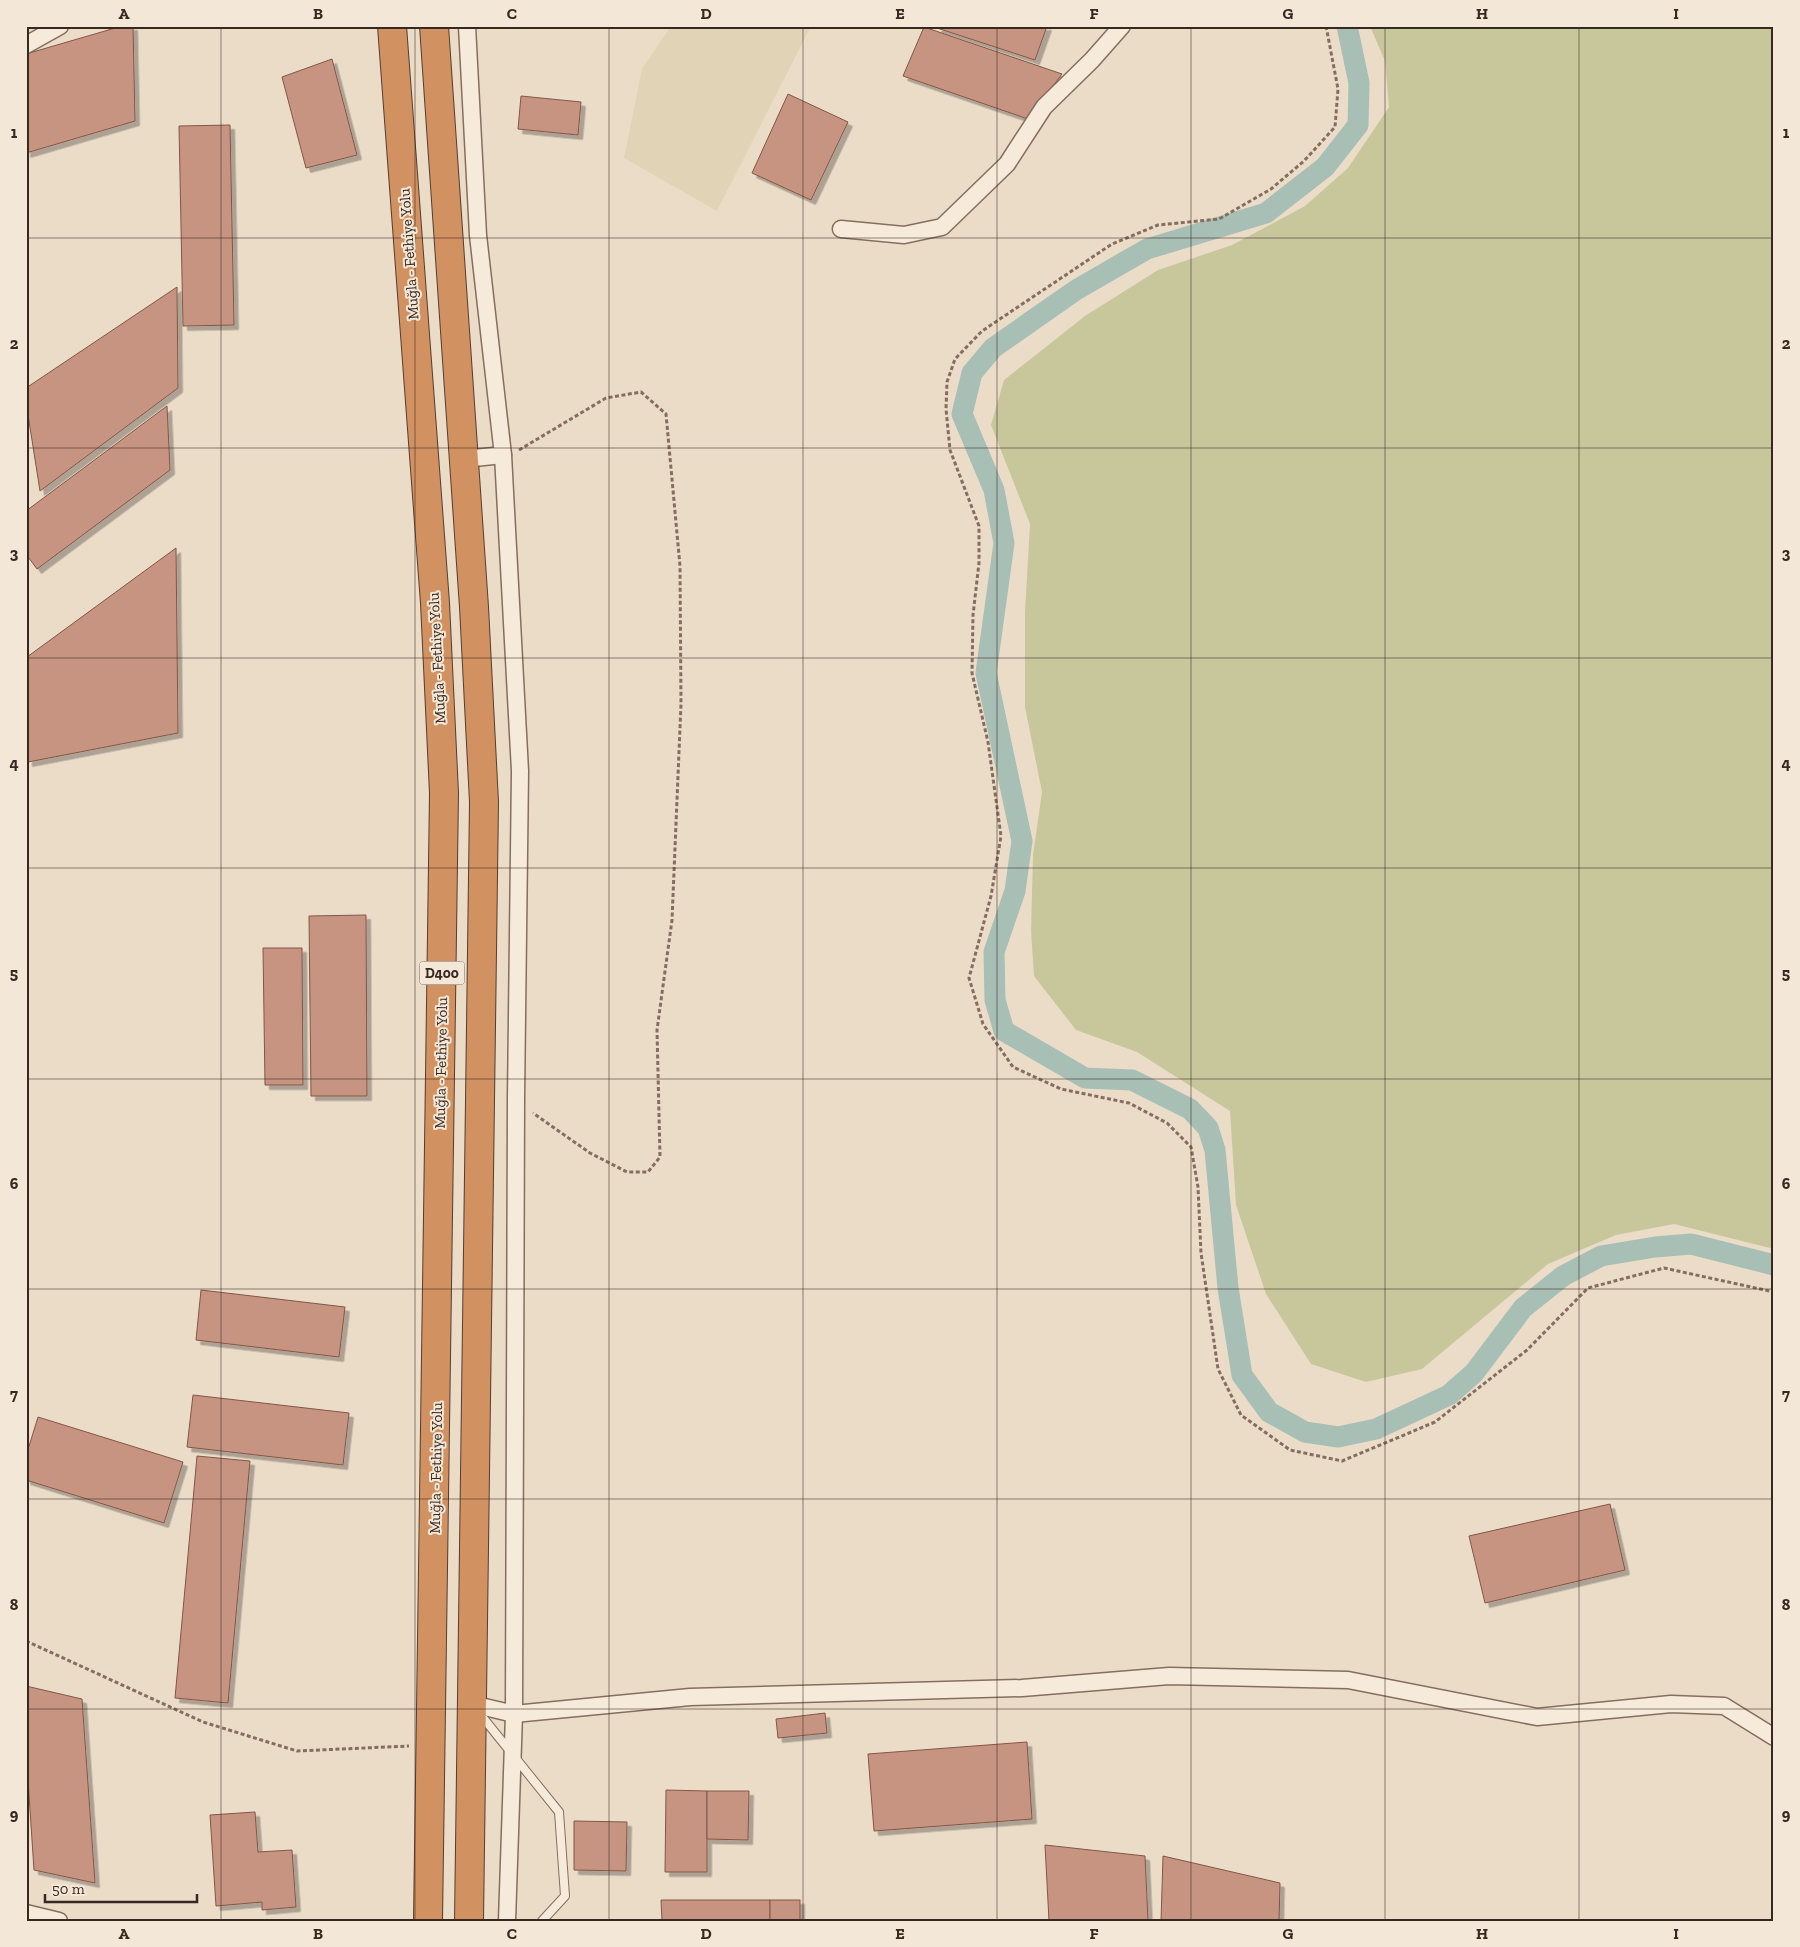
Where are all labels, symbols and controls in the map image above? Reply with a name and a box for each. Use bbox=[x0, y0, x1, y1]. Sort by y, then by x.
text: A bbox=[119, 4, 130, 23]
text: B bbox=[313, 4, 323, 23]
text: C bbox=[507, 4, 517, 23]
text: D bbox=[700, 4, 712, 23]
text: E bbox=[895, 4, 905, 23]
text: F bbox=[1089, 4, 1099, 23]
text: G bbox=[1283, 4, 1294, 23]
text: H bbox=[1476, 4, 1488, 23]
text: I bbox=[1673, 4, 1679, 23]
text: 1 bbox=[11, 123, 18, 142]
text: 1 bbox=[1783, 123, 1790, 142]
street label: Muğla - Fethiye Yolu bbox=[395, 187, 423, 320]
text: 2 bbox=[10, 334, 19, 353]
text: 2 bbox=[1782, 334, 1791, 353]
text: 3 bbox=[10, 544, 19, 563]
text: 3 bbox=[1782, 544, 1791, 563]
street label: Muğla - Fethiye Yolu bbox=[425, 591, 449, 724]
text: 4 bbox=[9, 754, 19, 773]
text: 4 bbox=[1781, 754, 1791, 773]
road number: D400 bbox=[420, 961, 464, 984]
text: 5 bbox=[10, 964, 18, 983]
text: 5 bbox=[1782, 964, 1790, 983]
street label: Muğla - Fethiye Yolu bbox=[431, 997, 451, 1129]
text: 6 bbox=[10, 1174, 19, 1193]
text: 6 bbox=[1782, 1174, 1791, 1193]
text: 7 bbox=[10, 1385, 18, 1404]
text: 7 bbox=[1782, 1385, 1790, 1404]
street label: Muğla - Fethiye Yolu bbox=[426, 1402, 446, 1534]
text: 8 bbox=[10, 1595, 19, 1614]
text: 8 bbox=[1782, 1595, 1791, 1614]
text: 9 bbox=[10, 1805, 19, 1824]
text: 9 bbox=[1782, 1805, 1791, 1824]
scale bar bbox=[45, 1872, 198, 1904]
text: 50 m bbox=[52, 1880, 85, 1898]
text: A bbox=[119, 1924, 130, 1943]
text: B bbox=[313, 1924, 323, 1943]
text: C bbox=[507, 1924, 517, 1943]
text: D bbox=[700, 1924, 712, 1943]
text: E bbox=[895, 1924, 905, 1943]
text: F bbox=[1089, 1924, 1099, 1943]
text: G bbox=[1283, 1924, 1294, 1943]
text: H bbox=[1476, 1924, 1488, 1943]
text: I bbox=[1673, 1924, 1679, 1943]

